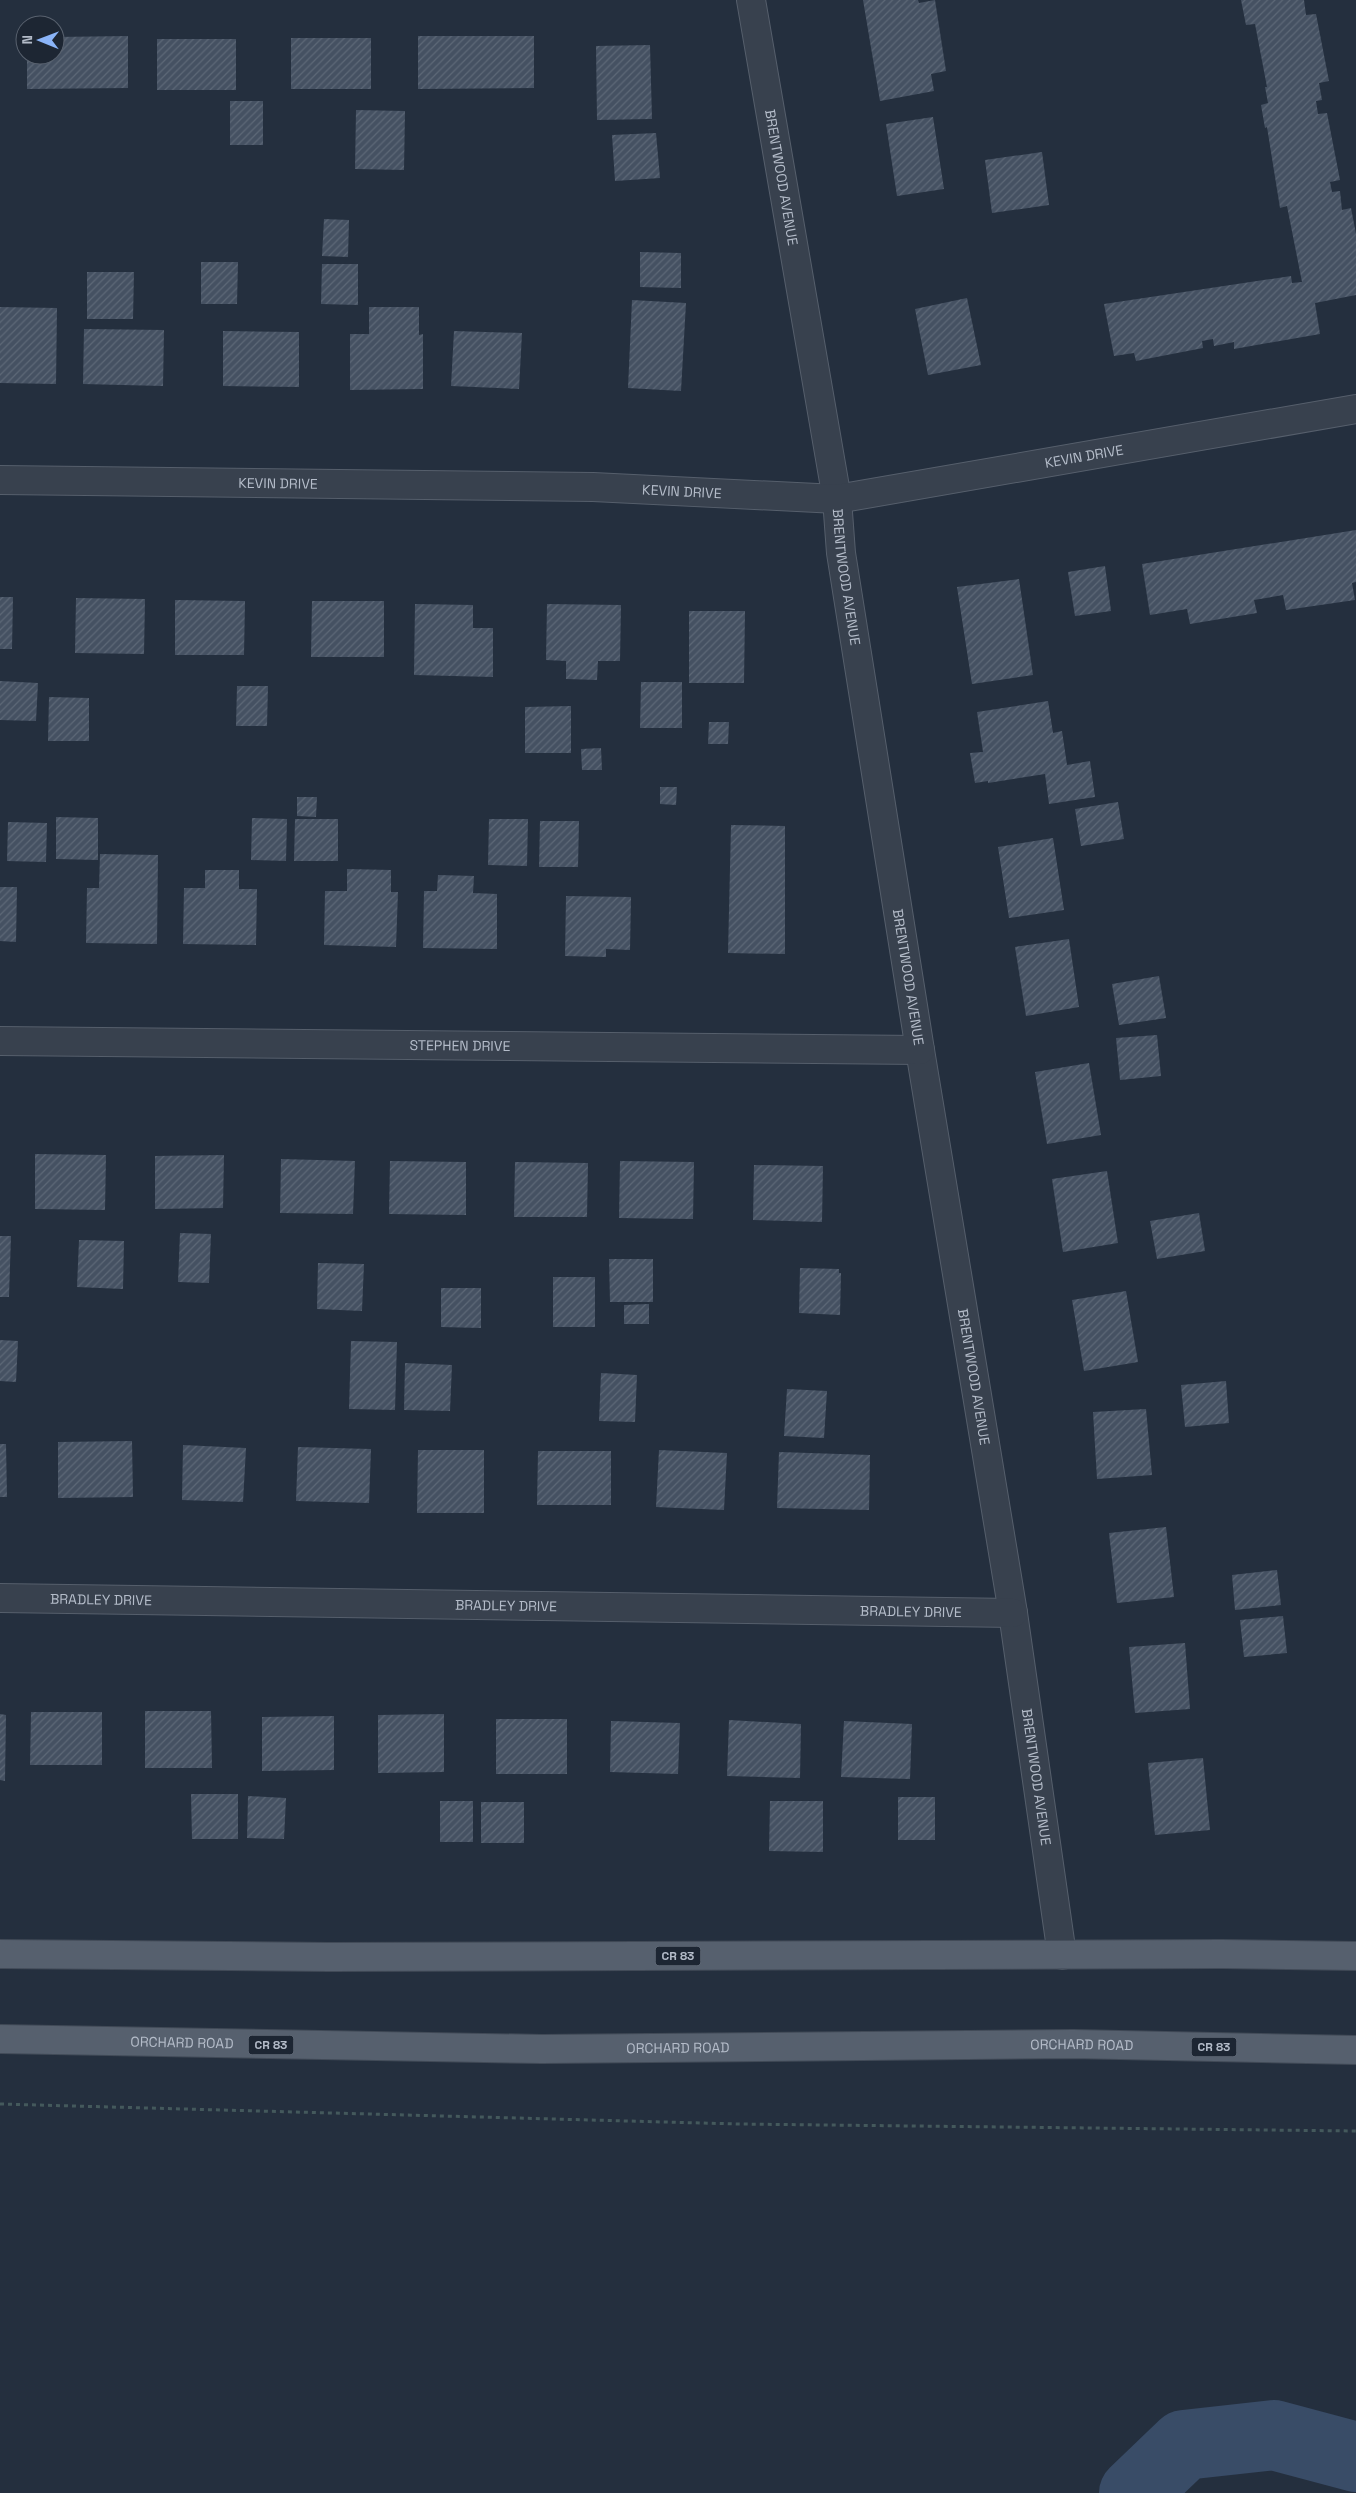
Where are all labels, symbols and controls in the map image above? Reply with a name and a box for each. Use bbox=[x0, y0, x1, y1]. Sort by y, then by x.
north arrow bbox=[15, 15, 65, 65]
text: N bbox=[18, 35, 36, 45]
street label: BRENTWOOD AVENUE bbox=[761, 108, 802, 247]
street label: KEVIN DRIVE bbox=[1043, 440, 1125, 472]
street label: KEVIN DRIVE bbox=[238, 474, 318, 493]
street label: KEVIN DRIVE bbox=[642, 480, 722, 502]
street label: BRENTWOOD AVENUE bbox=[829, 508, 865, 647]
street label: BRENTWOOD AVENUE bbox=[889, 908, 928, 1047]
street label: STEPHEN DRIVE bbox=[409, 1036, 511, 1055]
street label: BRENTWOOD AVENUE bbox=[954, 1307, 994, 1446]
street label: BRADLEY DRIVE bbox=[50, 1590, 152, 1609]
street label: BRADLEY DRIVE bbox=[455, 1596, 557, 1615]
street label: BRADLEY DRIVE bbox=[860, 1602, 962, 1621]
street label: BRENTWOOD AVENUE bbox=[1018, 1707, 1055, 1847]
road number: CR 83 bbox=[656, 1946, 700, 1965]
street label: ORCHARD ROAD bbox=[130, 2032, 234, 2052]
street label: ORCHARD ROAD bbox=[1030, 2035, 1134, 2054]
road number: CR 83 bbox=[248, 2036, 294, 2054]
street label: ORCHARD ROAD bbox=[626, 2038, 730, 2057]
road number: CR 83 bbox=[1192, 2038, 1236, 2056]

